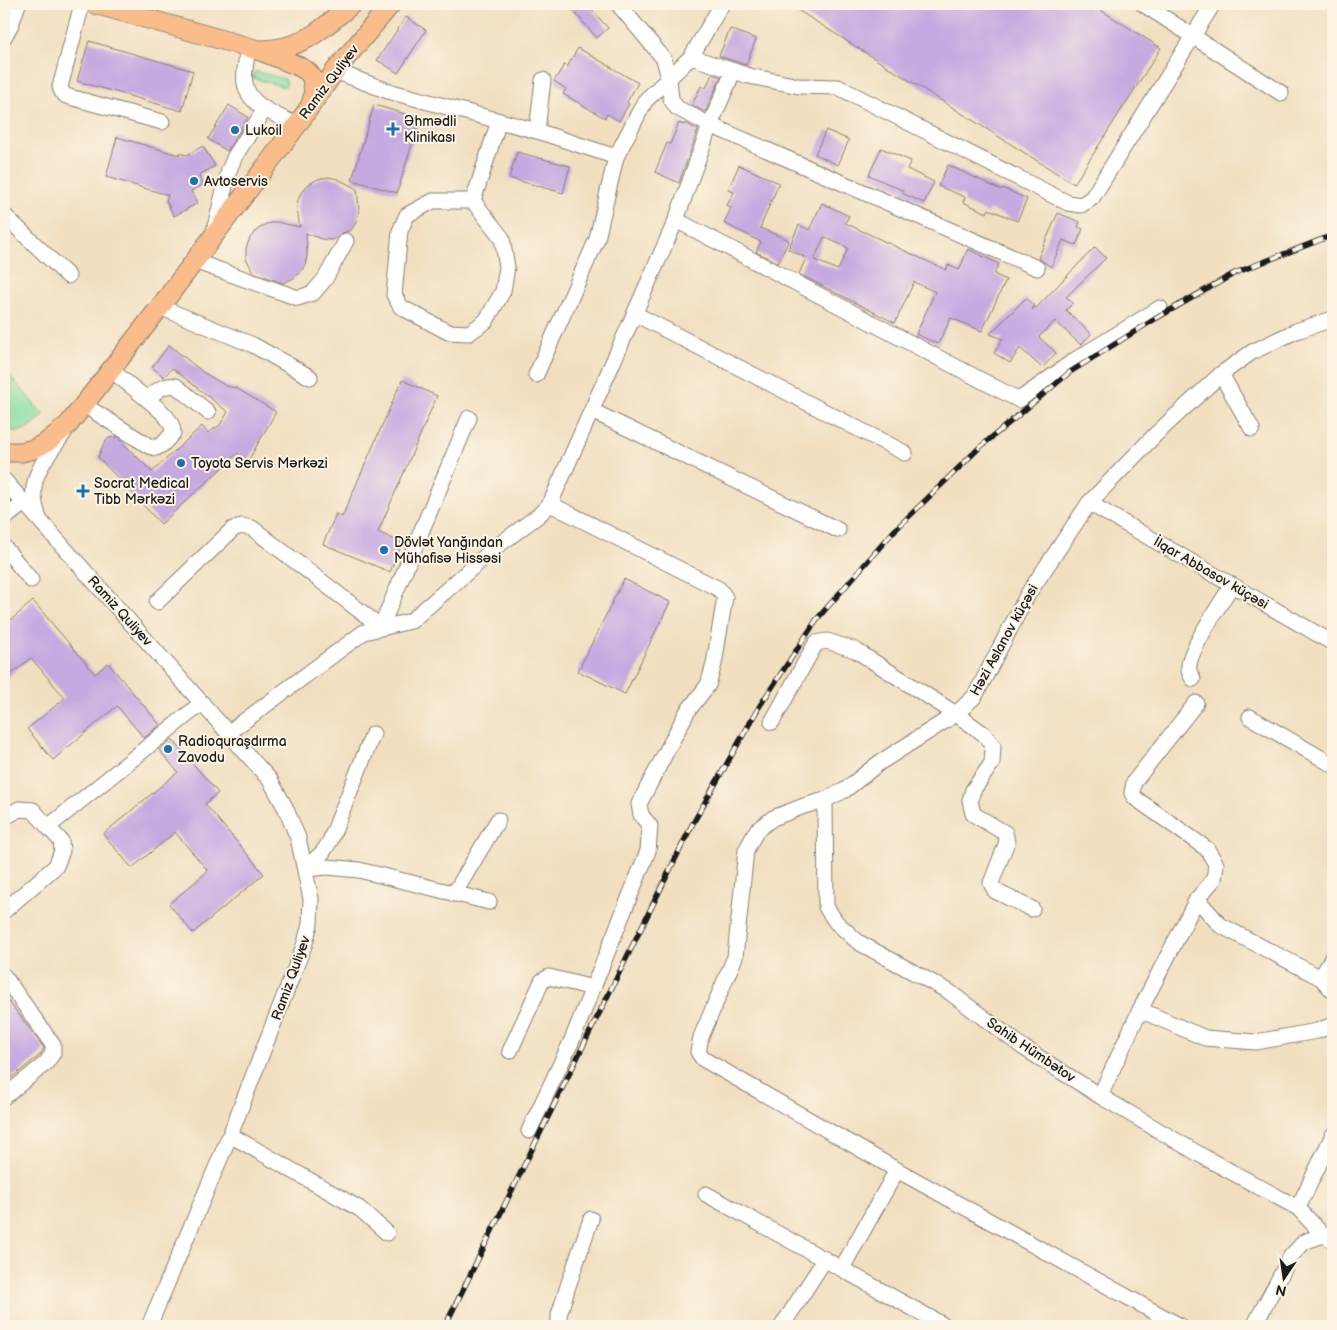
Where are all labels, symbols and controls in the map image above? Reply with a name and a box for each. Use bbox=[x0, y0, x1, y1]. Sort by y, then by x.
street label: Ramiz Quliyev bbox=[296, 41, 363, 123]
place label: Əhmədli Klinikası bbox=[404, 113, 456, 146]
place label: Lukoil bbox=[245, 122, 282, 139]
marker: Əhmədli Klinikası bbox=[386, 122, 400, 136]
marker: Lukoil bbox=[229, 124, 241, 136]
place label: Avtoservis bbox=[204, 173, 268, 190]
marker: Avtoservis bbox=[188, 175, 200, 187]
place label: Toyota Servis Mərkəzi bbox=[191, 455, 328, 472]
marker: Toyota Servis Mərkəzi bbox=[175, 457, 187, 469]
place label: Socrat Medical Tibb Mərkəzi bbox=[94, 475, 189, 508]
marker: Socrat Medical Tibb Mərkəzi bbox=[76, 484, 90, 498]
street label: İlqar Abbasov küçəsi bbox=[1150, 532, 1272, 613]
place label: Dövlət Yanğından Mühafisə Hissəsi bbox=[394, 534, 503, 567]
marker: Dövlət Yanğından Mühafisə Hissəsi bbox=[378, 544, 390, 556]
street label: Ramiz Quliyev bbox=[84, 572, 156, 650]
street label: Həzi Aslanov küçəsi bbox=[966, 581, 1042, 699]
place label: Radioquraşdırma Zavodu bbox=[177, 733, 287, 766]
marker: Radioquraşdırma Zavodu bbox=[162, 743, 174, 755]
street label: Ramiz Quliyev bbox=[268, 933, 314, 1023]
street label: Sahib Hümbətov bbox=[983, 1014, 1079, 1086]
north arrow bbox=[1260, 1252, 1310, 1302]
text: N bbox=[1274, 1281, 1288, 1300]

